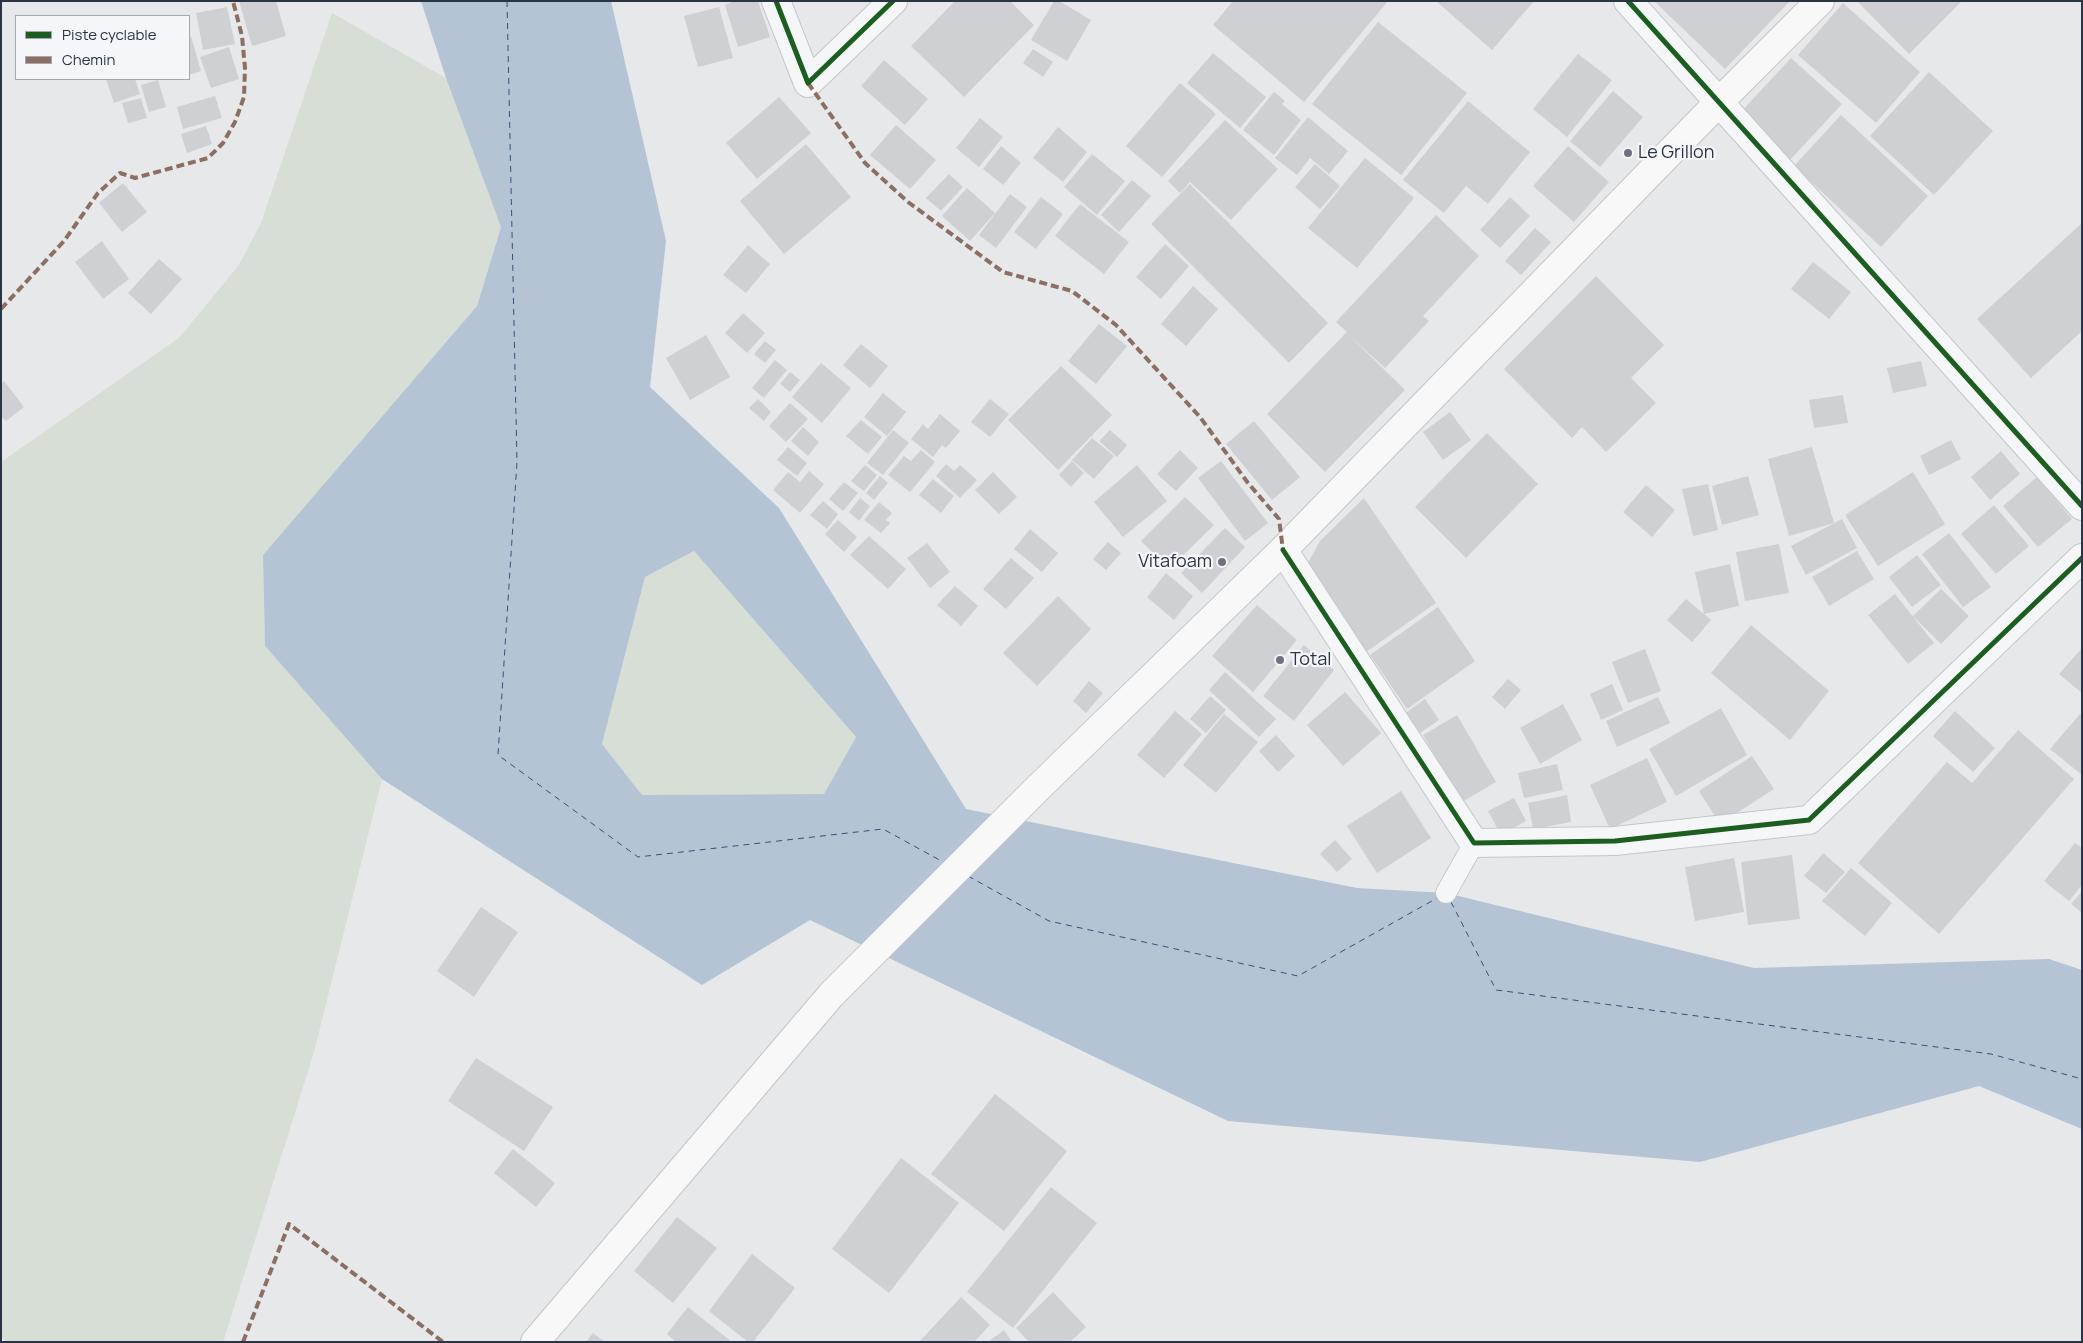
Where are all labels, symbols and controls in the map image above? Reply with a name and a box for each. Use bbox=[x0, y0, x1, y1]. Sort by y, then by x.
legend bbox=[15, 15, 190, 80]
text: Piste cyclable bbox=[62, 24, 157, 45]
text: Chemin bbox=[62, 49, 115, 70]
place label: Le Grillon bbox=[1638, 142, 1714, 164]
marker: Le Grillon bbox=[1622, 147, 1634, 159]
place label: Vitafoam bbox=[1138, 551, 1212, 573]
marker: Vitafoam bbox=[1216, 556, 1228, 568]
place label: Total bbox=[1290, 649, 1331, 671]
marker: Total bbox=[1274, 654, 1286, 666]

